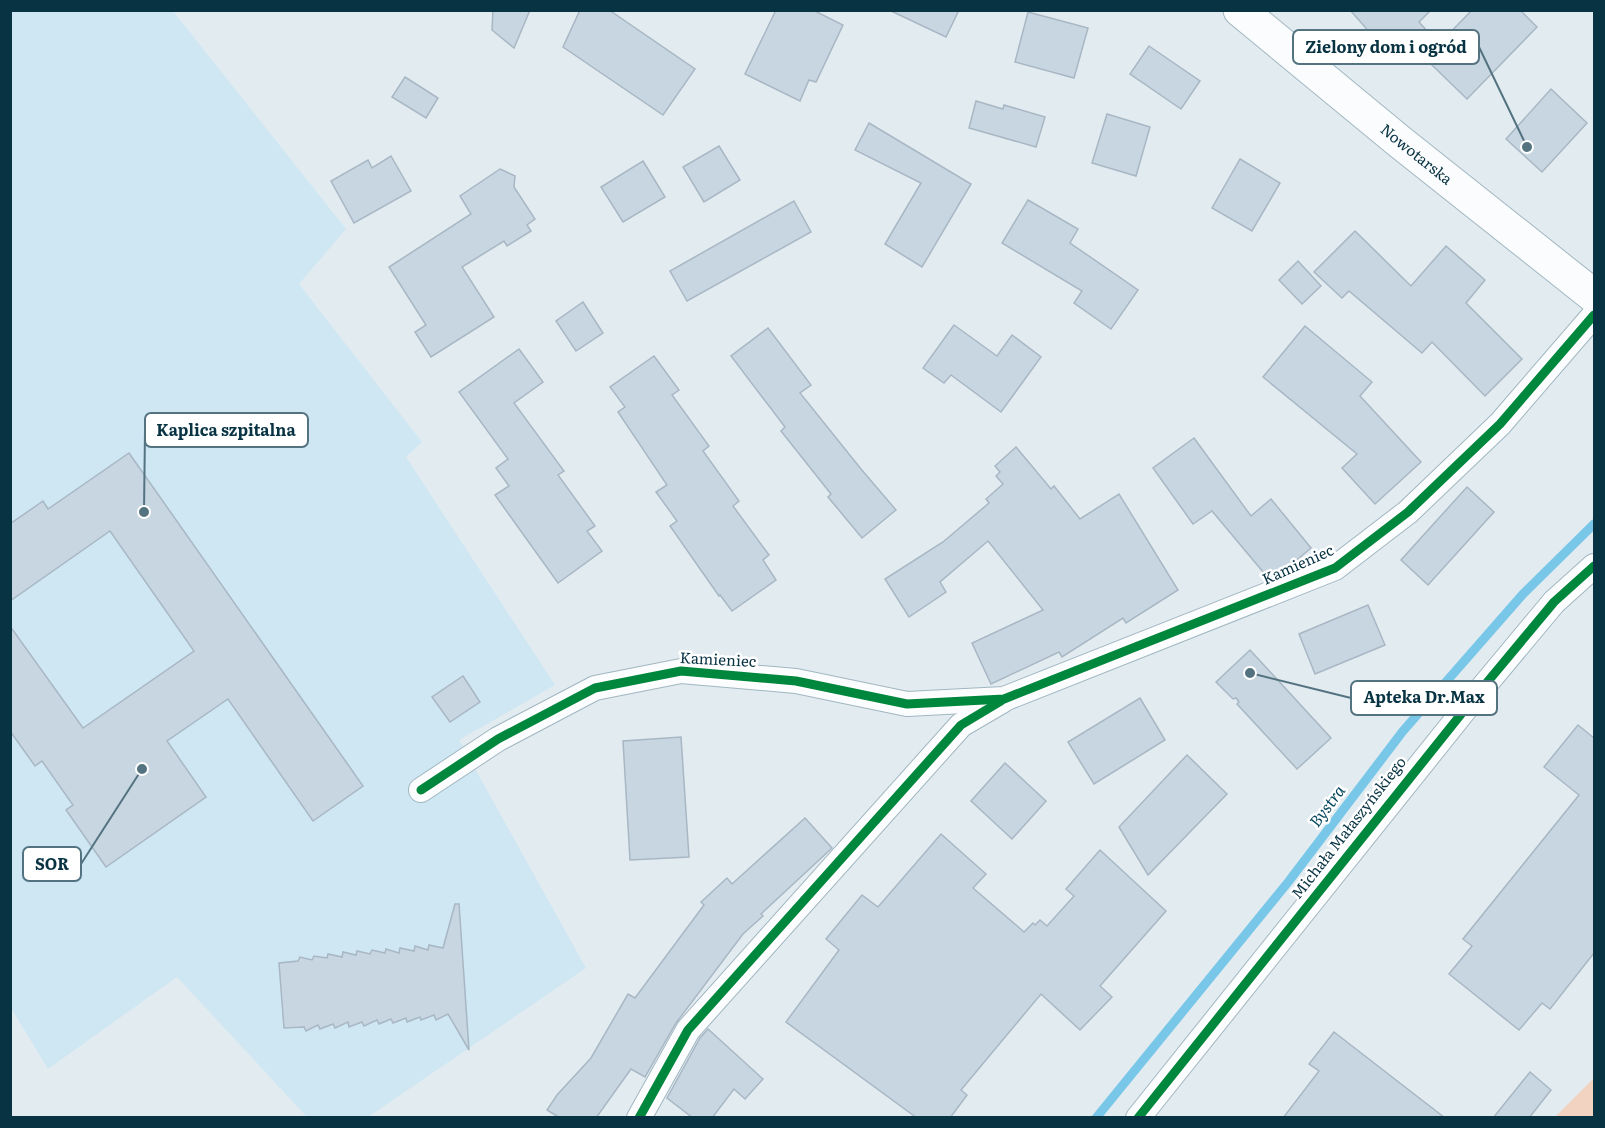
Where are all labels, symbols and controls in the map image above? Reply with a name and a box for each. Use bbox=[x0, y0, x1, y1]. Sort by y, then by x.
callout: Zielony dom i ogród bbox=[1293, 30, 1479, 64]
text: Zielony dom i ogród bbox=[1305, 34, 1467, 58]
street label: Nowotarska bbox=[1376, 117, 1459, 190]
callout: Kaplica szpitalna bbox=[145, 413, 308, 447]
text: Kaplica szpitalna bbox=[156, 417, 296, 441]
street label: Kamieniec bbox=[1258, 537, 1337, 590]
street label: Kamieniec bbox=[679, 645, 757, 672]
callout: Apteka Dr.Max bbox=[1351, 681, 1497, 715]
text: Apteka Dr.Max bbox=[1363, 684, 1485, 708]
street label: Michała Małaszyńskiego bbox=[1285, 751, 1411, 903]
water label: Bystra bbox=[1302, 779, 1350, 831]
callout: SOR bbox=[23, 847, 81, 881]
text: SOR bbox=[35, 851, 69, 875]

